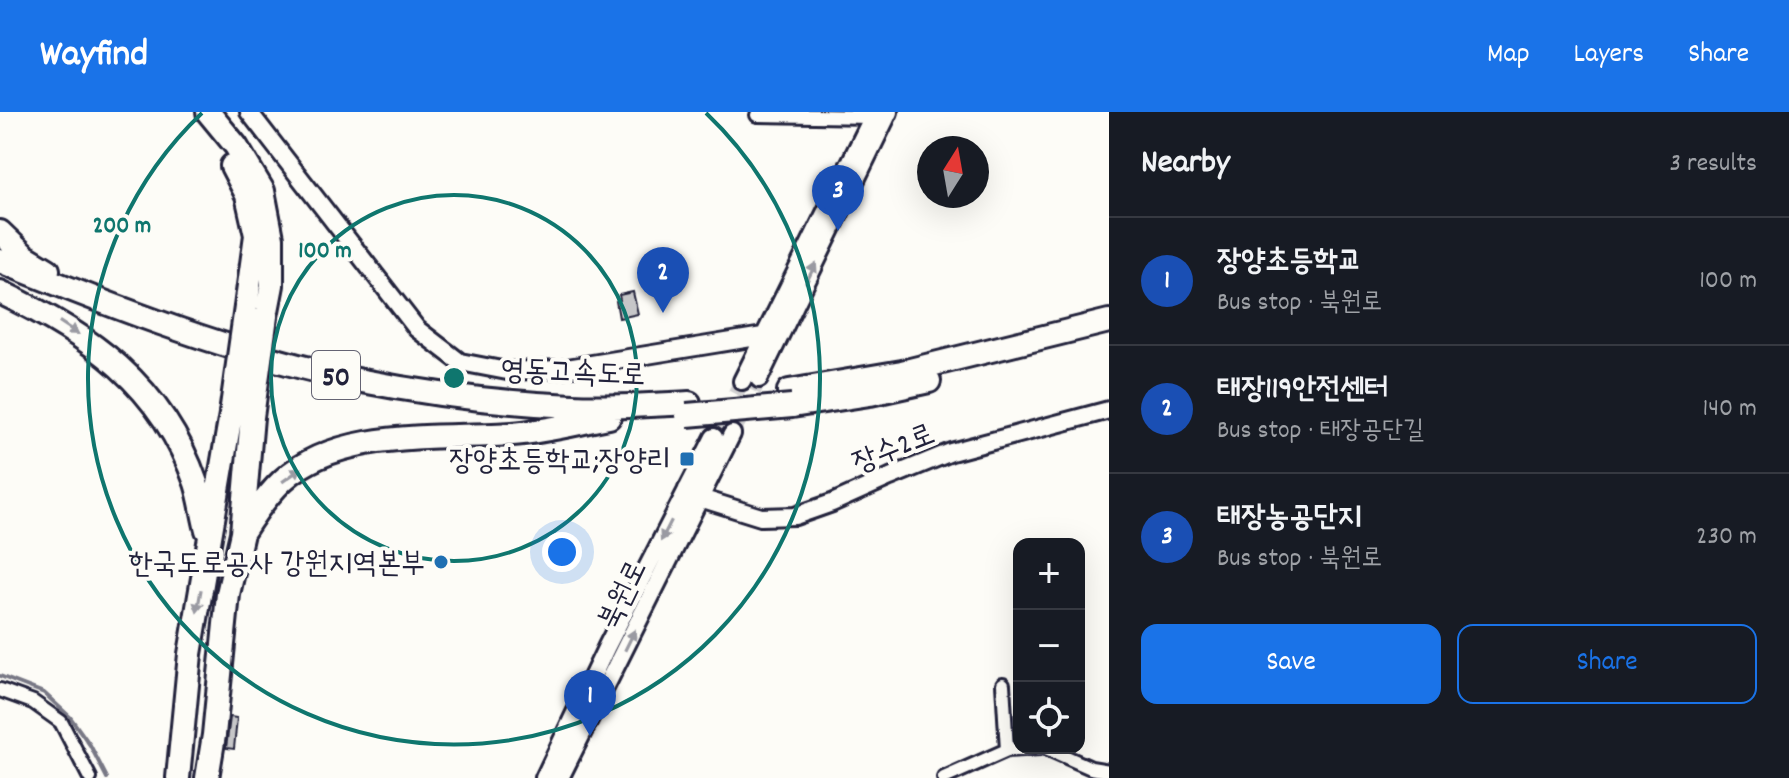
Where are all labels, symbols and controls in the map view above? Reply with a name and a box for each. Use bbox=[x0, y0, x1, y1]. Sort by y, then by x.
text: Wayfind bbox=[40, 29, 148, 84]
text: Map bbox=[1487, 36, 1530, 76]
text: Layers bbox=[1574, 36, 1644, 76]
text: Share bbox=[1688, 36, 1749, 76]
north arrow bbox=[917, 136, 989, 208]
text: Nearby bbox=[1141, 140, 1230, 189]
text: 3 results bbox=[1670, 146, 1757, 183]
pin: 3 bbox=[812, 165, 864, 231]
text: 200 m bbox=[93, 210, 151, 244]
text: 100 m bbox=[298, 235, 352, 269]
text: 장양초등학교 bbox=[1217, 242, 1362, 285]
pin: 2 bbox=[637, 247, 689, 313]
one-way arrow bbox=[804, 261, 818, 285]
text: 1 bbox=[1164, 263, 1170, 300]
text: 100 m bbox=[1699, 263, 1757, 300]
text: Bus stop · 북원로 bbox=[1217, 285, 1382, 322]
one-way arrow bbox=[58, 321, 79, 336]
road number: 50 bbox=[312, 351, 360, 399]
street label: 영동고속도로 bbox=[500, 351, 646, 400]
centre of rings bbox=[440, 364, 468, 392]
text: 태장119안전센터 bbox=[1217, 370, 1389, 413]
text: 2 bbox=[1161, 391, 1173, 428]
text: 140 m bbox=[1703, 391, 1757, 428]
text: Bus stop · 태장공단길 bbox=[1217, 413, 1424, 450]
street label: 장수2로 bbox=[847, 415, 942, 487]
place label: 장양초등학교;장양리 bbox=[449, 442, 671, 485]
marker: 장양초등학교;장양리 bbox=[678, 450, 696, 468]
one-way arrow bbox=[282, 468, 303, 483]
text: 태장농공단지 bbox=[1217, 498, 1362, 541]
one-way arrow bbox=[660, 519, 673, 542]
text: 3 bbox=[1161, 519, 1173, 556]
text: 230 m bbox=[1696, 519, 1757, 556]
your location bbox=[542, 532, 582, 572]
map controls bbox=[1013, 538, 1085, 754]
button: + bbox=[1013, 538, 1085, 610]
text: Bus stop · 북원로 bbox=[1217, 541, 1382, 578]
place label: 한국도로공사 강원지역본부 bbox=[128, 545, 425, 588]
marker: 한국도로공사 강원지역본부 bbox=[432, 553, 450, 571]
street label: 북원로 bbox=[590, 554, 660, 638]
one-way arrow bbox=[192, 589, 205, 614]
button: − bbox=[1013, 610, 1085, 682]
button: Save bbox=[1141, 624, 1441, 704]
button: Share bbox=[1457, 624, 1757, 704]
one-way arrow bbox=[623, 629, 637, 652]
pin: 1 bbox=[564, 670, 616, 736]
button: locate bbox=[1013, 682, 1085, 754]

